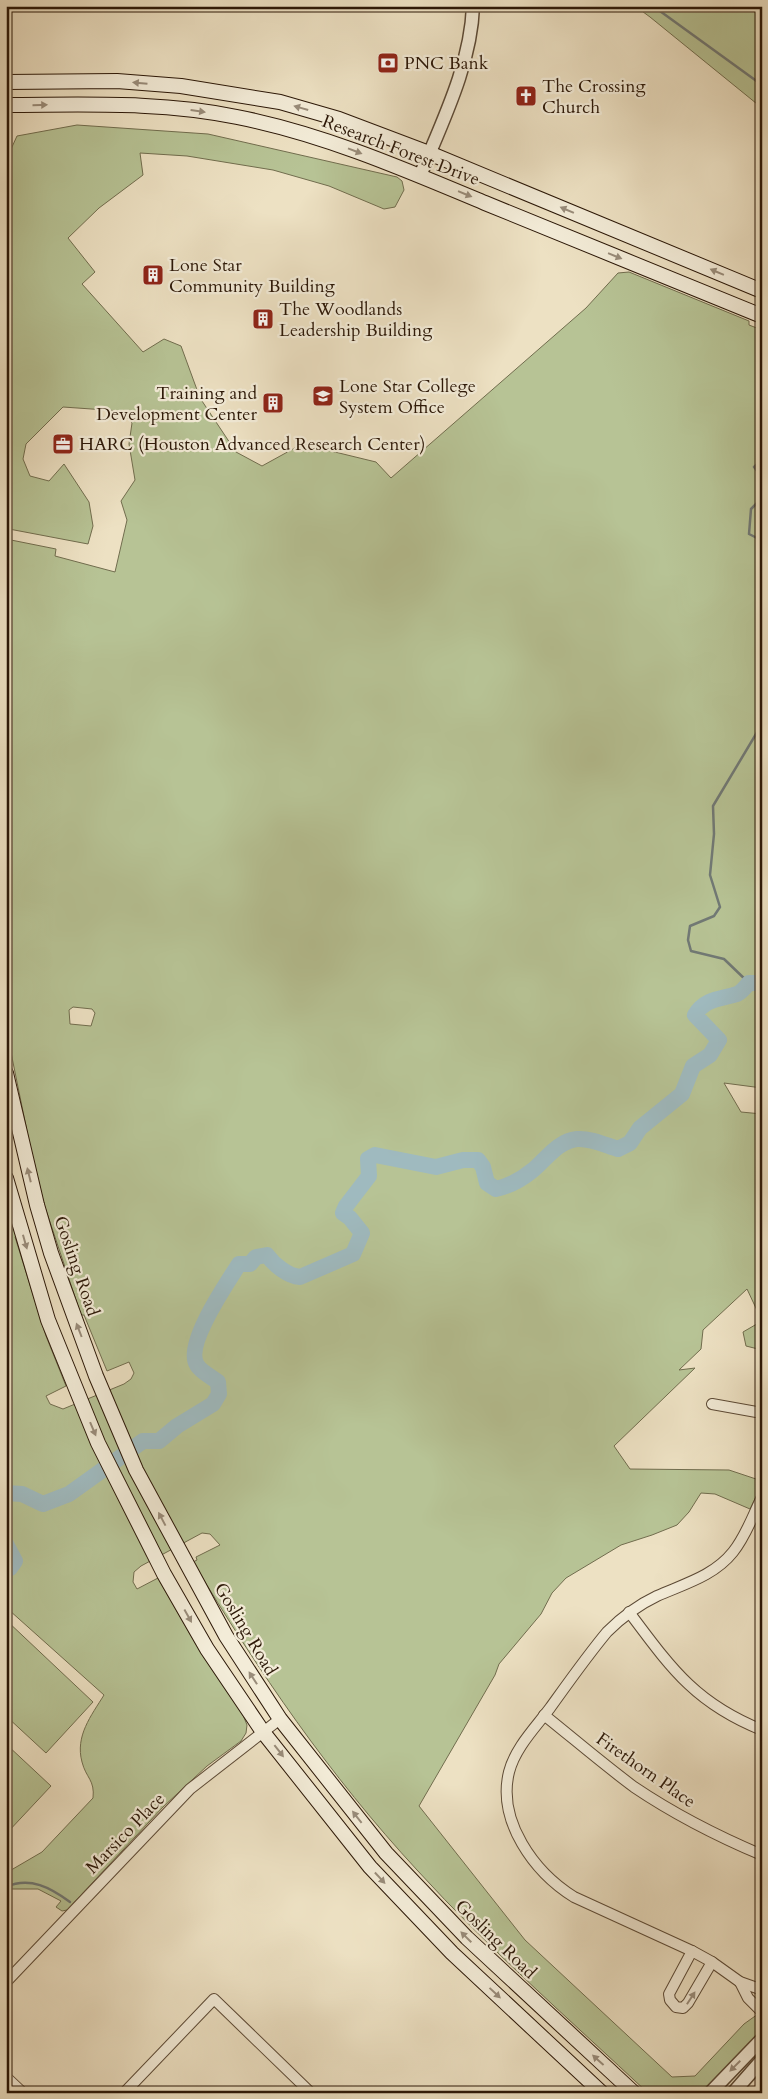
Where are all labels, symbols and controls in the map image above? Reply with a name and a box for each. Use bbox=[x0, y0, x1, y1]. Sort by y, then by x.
bank icon: PNC Bank bbox=[376, 51, 400, 75]
place label: PNC Bank bbox=[404, 51, 489, 76]
place label: The Crossing Church bbox=[542, 74, 646, 120]
one-way arrow bbox=[132, 78, 148, 86]
church icon: The Crossing Church bbox=[514, 84, 538, 108]
one-way arrow bbox=[32, 101, 48, 109]
one-way arrow bbox=[293, 103, 308, 111]
one-way arrow bbox=[190, 107, 206, 115]
street label: Research Forest Drive bbox=[318, 109, 483, 192]
one-way arrow bbox=[348, 147, 363, 155]
one-way arrow bbox=[458, 191, 472, 199]
one-way arrow bbox=[560, 205, 574, 213]
place label: Lone Star Community Building bbox=[169, 253, 336, 299]
one-way arrow bbox=[608, 253, 623, 261]
building icon: Lone Star Community Building bbox=[141, 263, 165, 287]
one-way arrow bbox=[709, 268, 724, 276]
place label: The Woodlands Leadership Building bbox=[279, 297, 433, 343]
building icon: The Woodlands Leadership Building bbox=[251, 307, 275, 331]
place label: Lone Star College System Office bbox=[339, 374, 476, 420]
place label: Training and Development Center bbox=[96, 381, 257, 427]
school or university icon: Lone Star College System Office bbox=[311, 384, 335, 408]
building icon: Training and Development Center bbox=[261, 391, 285, 415]
office icon: HARC (Houston Advanced Research Center) bbox=[51, 432, 75, 456]
place label: HARC (Houston Advanced Research Center) bbox=[79, 432, 426, 457]
one-way arrow bbox=[25, 1168, 33, 1183]
street label: Gosling Road bbox=[48, 1213, 105, 1320]
one-way arrow bbox=[21, 1234, 29, 1250]
one-way arrow bbox=[75, 1322, 83, 1337]
one-way arrow bbox=[89, 1422, 97, 1436]
one-way arrow bbox=[158, 1511, 166, 1526]
street label: Gosling Road bbox=[208, 1578, 283, 1681]
one-way arrow bbox=[184, 1610, 193, 1623]
one-way arrow bbox=[249, 1672, 258, 1685]
street label: Firethorn Place bbox=[591, 1727, 701, 1814]
one-way arrow bbox=[273, 1744, 284, 1757]
street label: Marsico Place bbox=[80, 1787, 171, 1880]
one-way arrow bbox=[352, 1811, 363, 1824]
one-way arrow bbox=[374, 1872, 386, 1884]
street label: Gosling Road bbox=[449, 1894, 542, 1985]
one-way arrow bbox=[461, 1932, 473, 1944]
one-way arrow bbox=[488, 1987, 500, 1999]
one-way arrow bbox=[686, 1991, 695, 2005]
one-way arrow bbox=[593, 2054, 605, 2066]
one-way arrow bbox=[730, 2059, 742, 2071]

